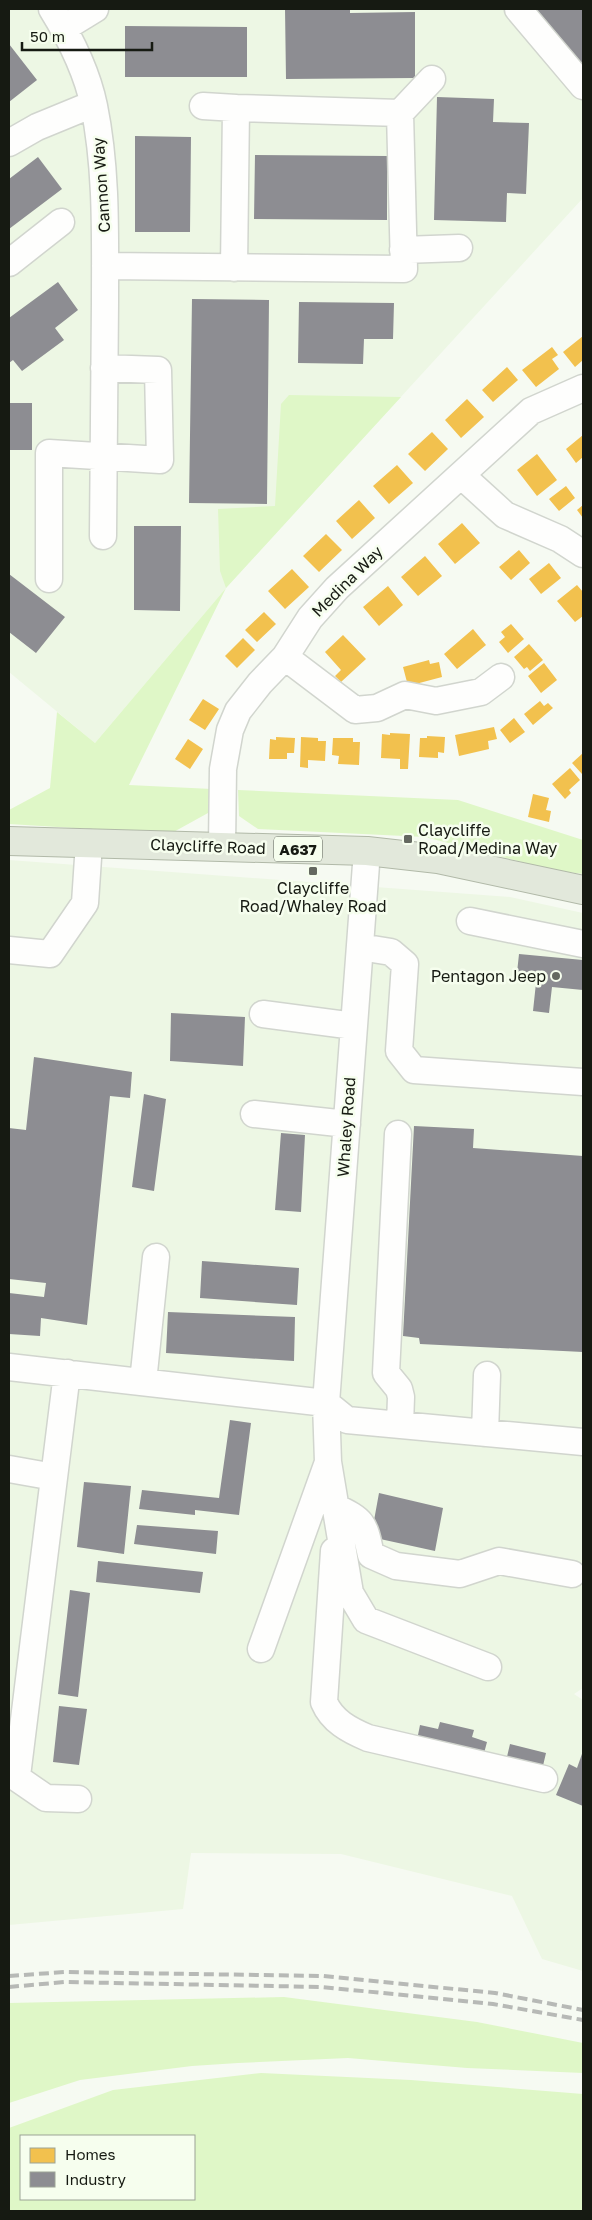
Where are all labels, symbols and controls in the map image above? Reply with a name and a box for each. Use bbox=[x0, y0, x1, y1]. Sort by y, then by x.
scale bar bbox=[22, 20, 152, 52]
text: 50 m bbox=[30, 27, 65, 45]
street label: Cannon Way bbox=[88, 137, 114, 233]
street label: Medina Way bbox=[307, 541, 387, 621]
place label: Claycliffe Road/Medina Way bbox=[418, 820, 557, 858]
marker: Claycliffe Road/Medina Way bbox=[402, 833, 414, 845]
street label: Claycliffe Road bbox=[150, 834, 266, 858]
road number: A637 bbox=[274, 836, 322, 862]
marker: Claycliffe Road/Whaley Road bbox=[307, 865, 319, 877]
place label: Claycliffe Road/Whaley Road bbox=[239, 878, 387, 916]
place label: Pentagon Jeep bbox=[431, 966, 546, 986]
marker: Pentagon Jeep bbox=[550, 970, 562, 982]
street label: Whaley Road bbox=[333, 1076, 359, 1178]
legend bbox=[20, 2135, 195, 2200]
text: Homes bbox=[65, 2145, 115, 2163]
text: Industry bbox=[65, 2170, 126, 2188]

